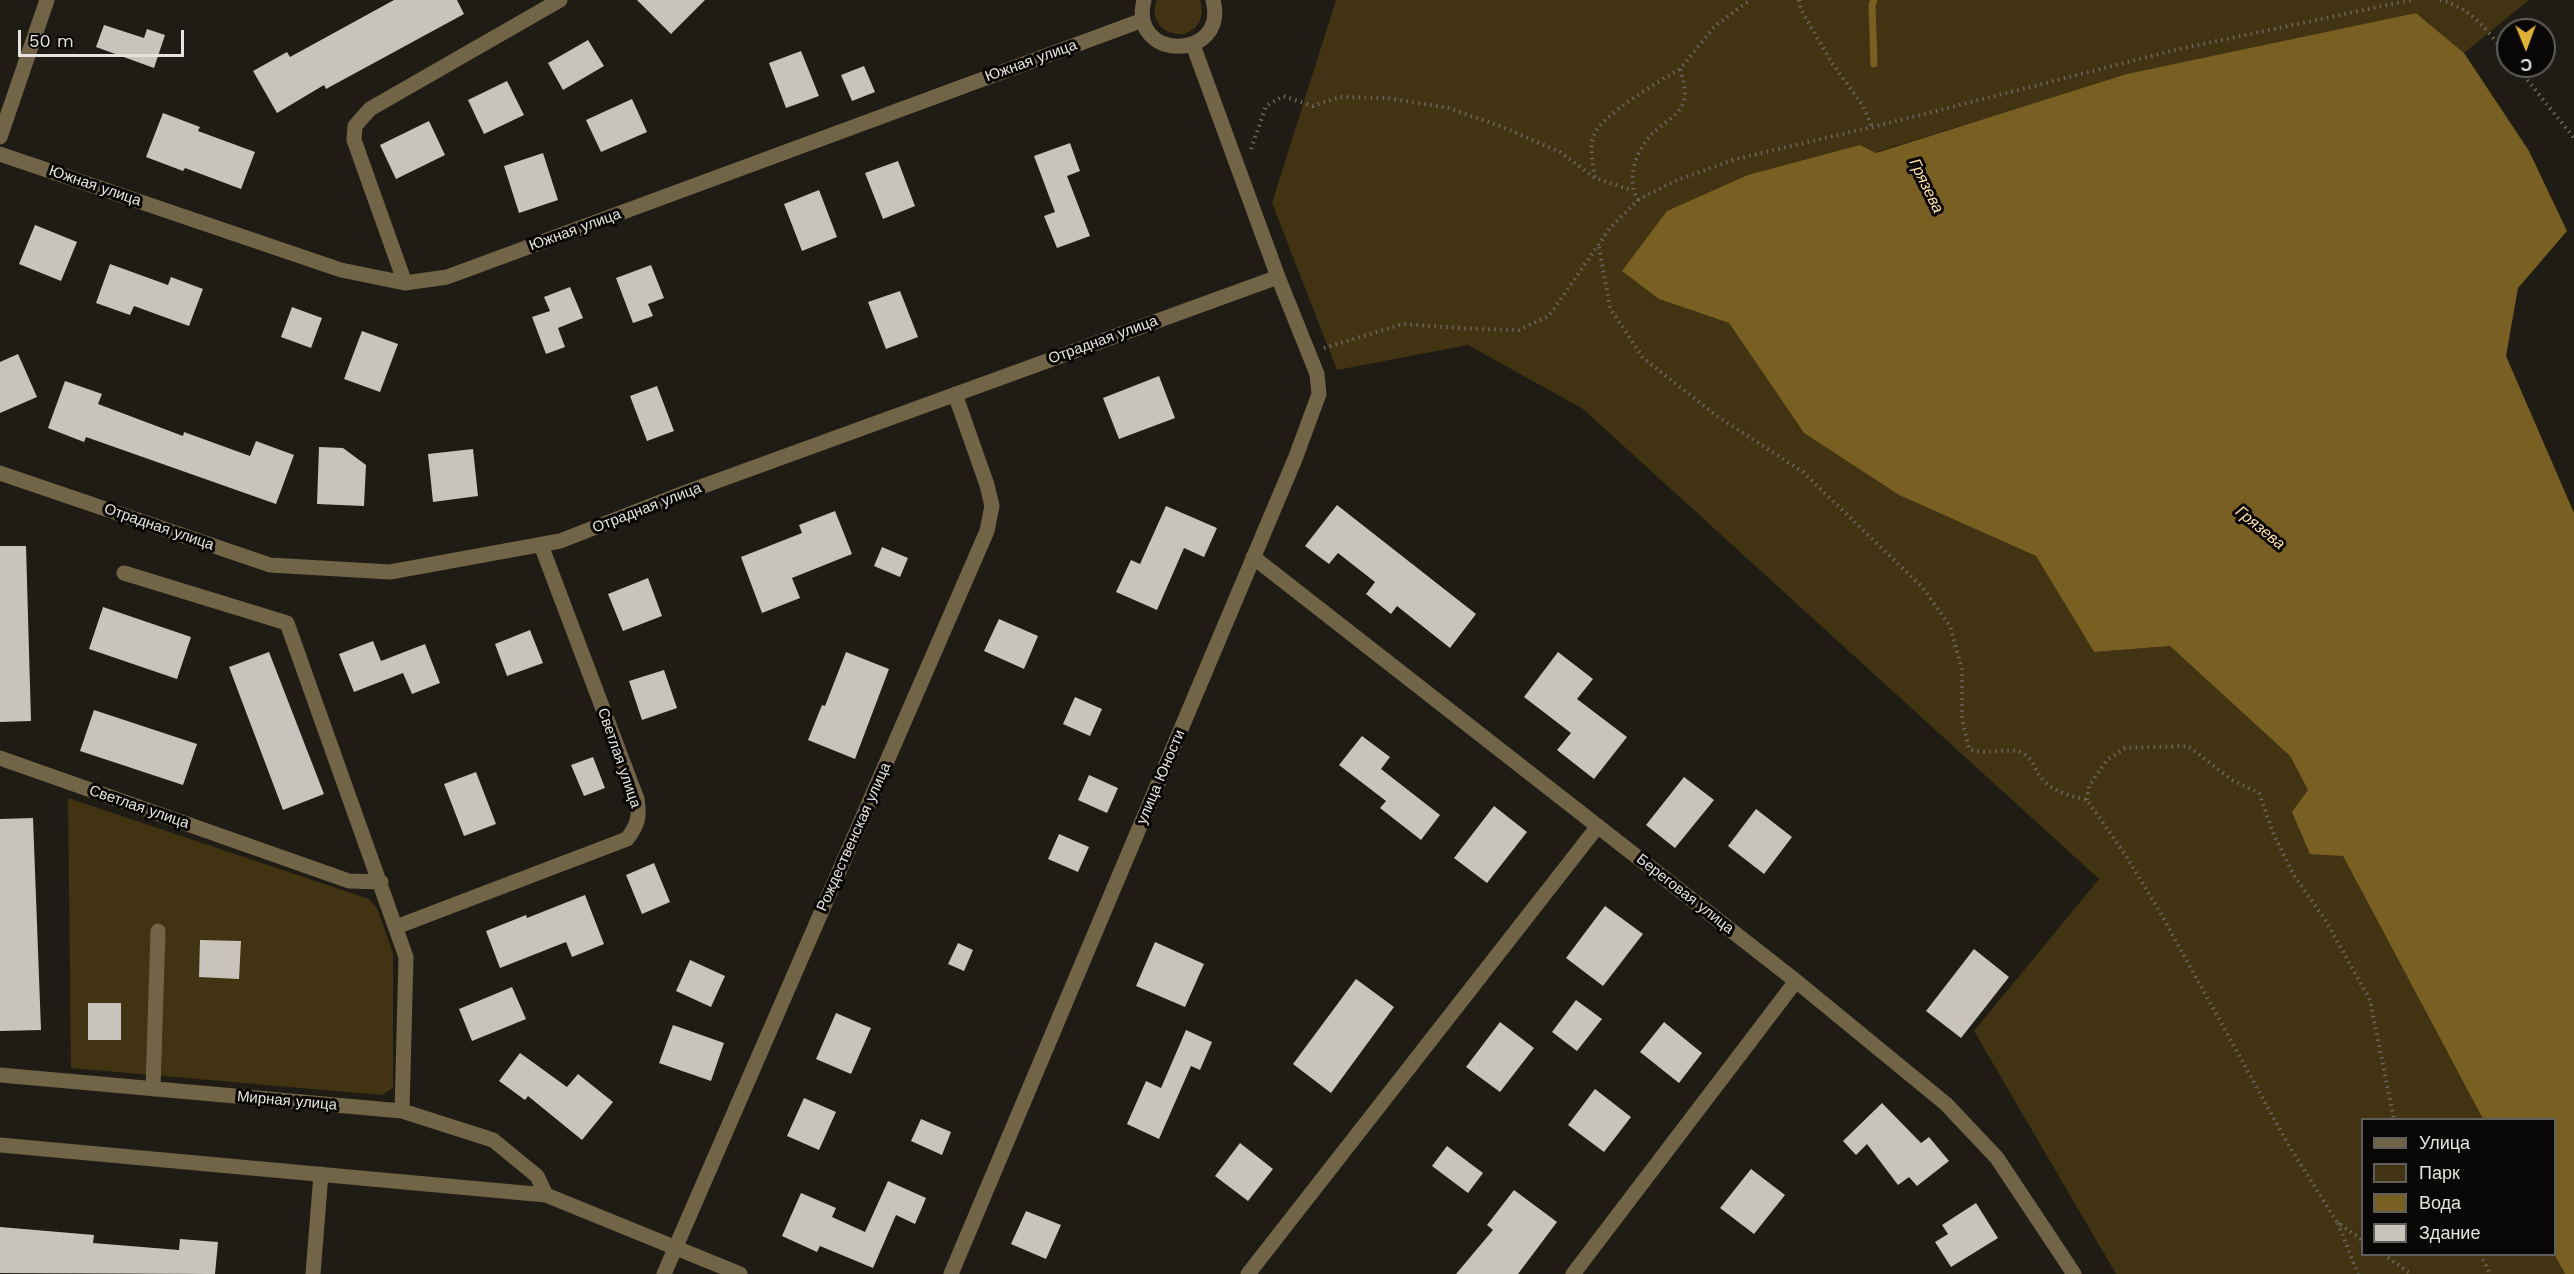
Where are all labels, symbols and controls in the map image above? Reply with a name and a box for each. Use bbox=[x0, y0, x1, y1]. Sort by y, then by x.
scale bar bbox=[21, 18, 188, 56]
north arrow bbox=[2496, 18, 2556, 78]
text: 50 m bbox=[29, 30, 74, 51]
street label: Южная улица bbox=[983, 36, 1079, 86]
text: С bbox=[2520, 55, 2532, 74]
water label: Грязева bbox=[1905, 156, 1947, 216]
street label: Южная улица bbox=[47, 162, 143, 210]
street label: Южная улица bbox=[527, 205, 623, 255]
street label: Отрадная улица bbox=[1046, 312, 1160, 368]
street label: Отрадная улица bbox=[590, 479, 704, 537]
street label: Отрадная улица bbox=[102, 500, 216, 554]
water label: Грязева bbox=[2231, 502, 2289, 554]
street label: Светлая улица bbox=[593, 706, 645, 810]
street label: улица Юности bbox=[1133, 727, 1189, 827]
street label: Рождественская улица bbox=[813, 760, 895, 914]
street label: Светлая улица bbox=[87, 781, 191, 833]
street label: Береговая улица bbox=[1633, 850, 1737, 938]
street label: Мирная улица bbox=[236, 1088, 338, 1114]
legend bbox=[2361, 1118, 2556, 1256]
text: Улица bbox=[2419, 1132, 2470, 1153]
text: Парк bbox=[2419, 1162, 2460, 1183]
text: Вода bbox=[2419, 1192, 2461, 1213]
text: Здание bbox=[2419, 1222, 2480, 1243]

